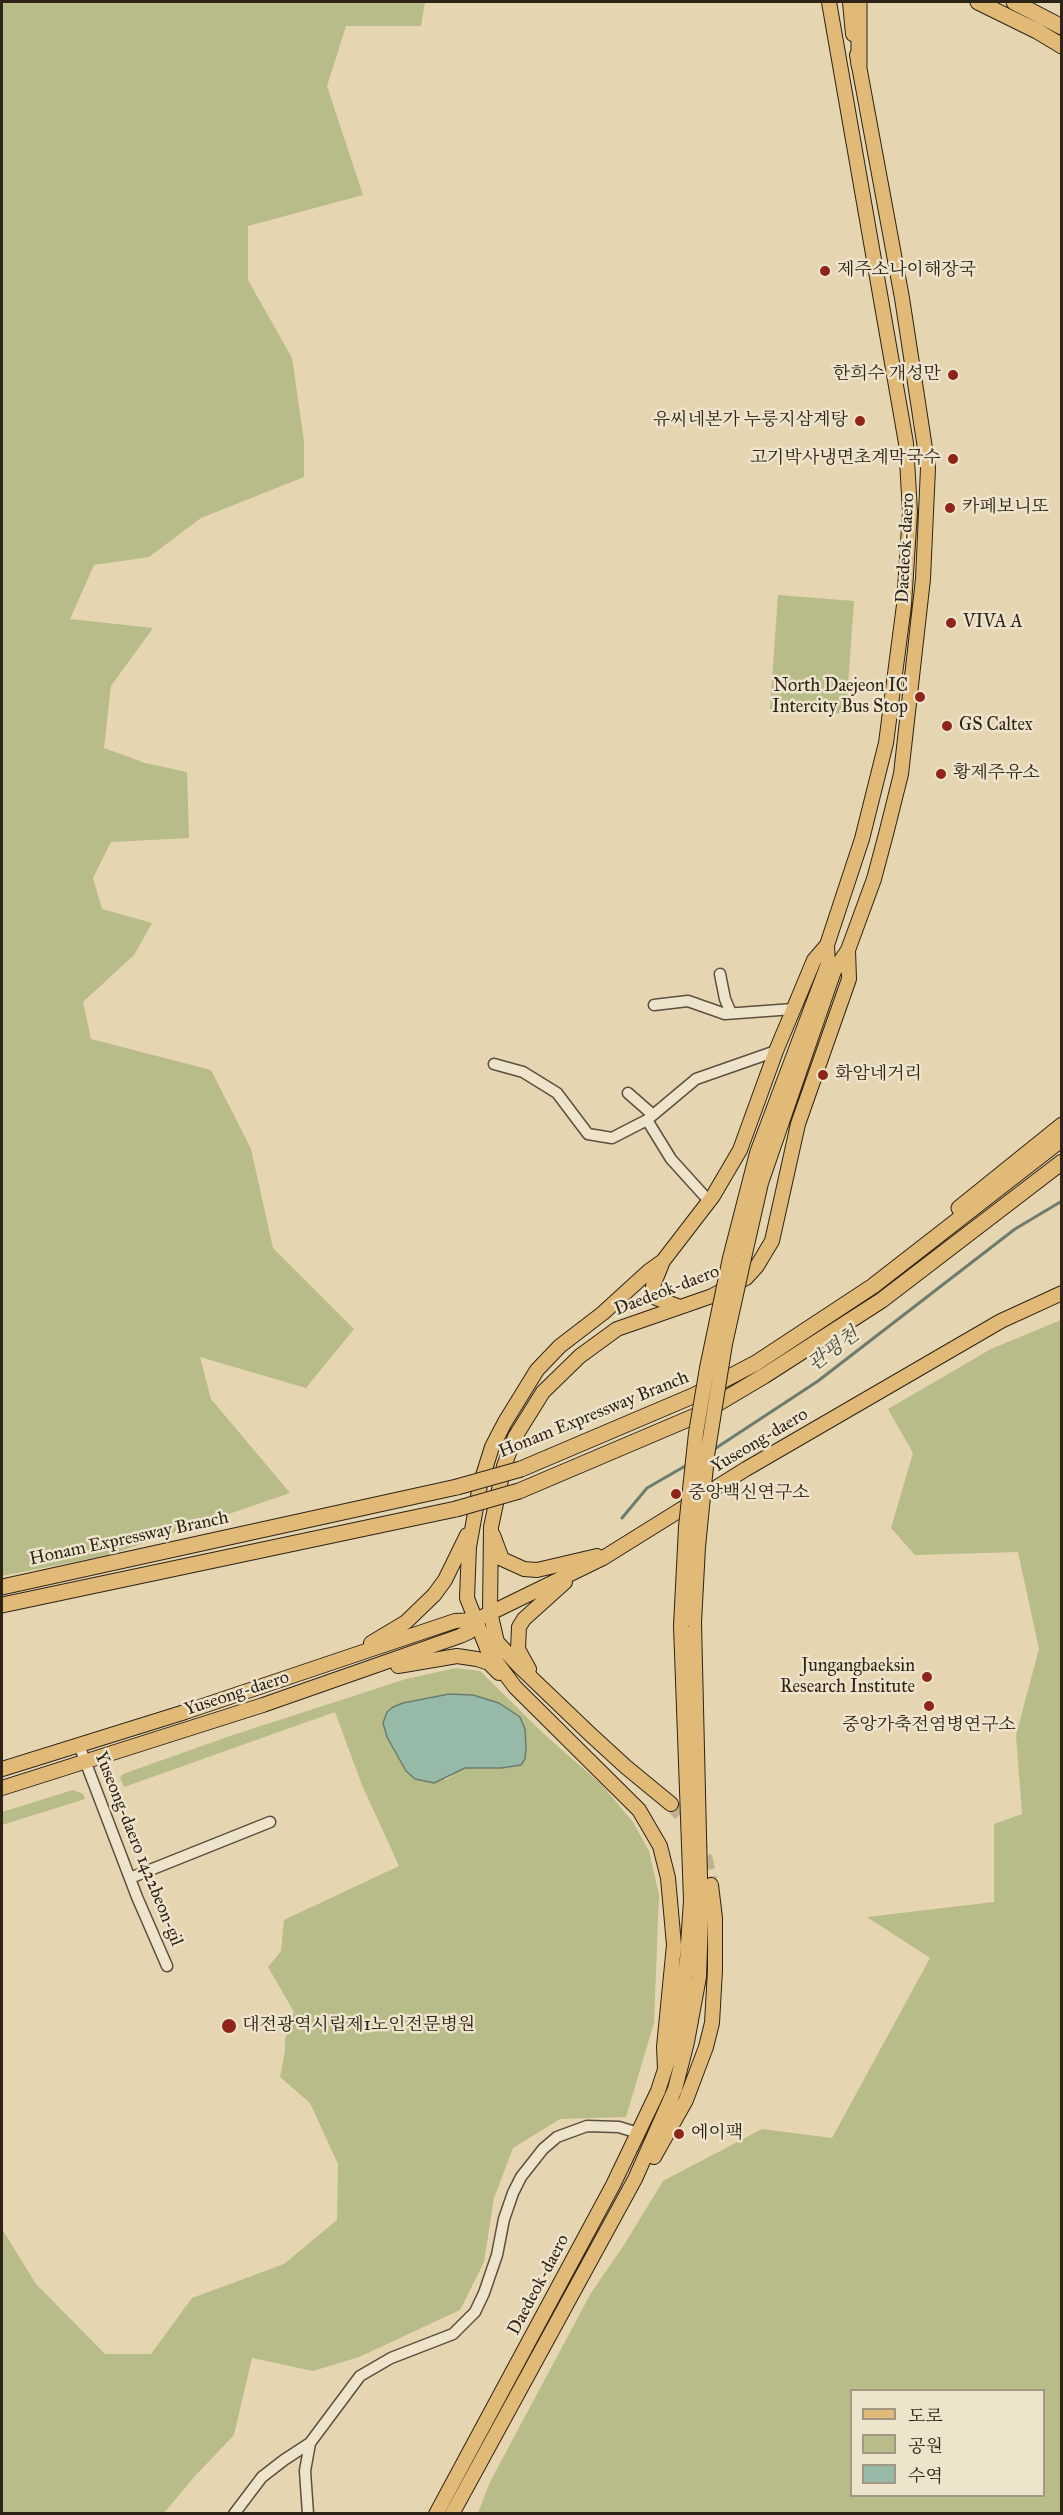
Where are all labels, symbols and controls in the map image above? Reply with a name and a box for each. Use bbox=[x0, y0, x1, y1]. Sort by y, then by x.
place label: 제주소나이해장국 bbox=[837, 260, 976, 282]
marker: 제주소나이해장국 bbox=[818, 264, 832, 278]
place label: 한희수 개성만 bbox=[833, 364, 941, 386]
marker: 한희수 개성만 bbox=[946, 368, 960, 382]
place label: 유씨네본가 누룽지삼계탕 bbox=[653, 410, 848, 432]
marker: 유씨네본가 누룽지삼계탕 bbox=[853, 414, 867, 428]
place label: 고기박사냉면초계막국수 bbox=[750, 448, 941, 470]
marker: 고기박사냉면초계막국수 bbox=[946, 452, 960, 466]
street label: Daedeok-daero bbox=[892, 492, 920, 604]
place label: 카페보니또 bbox=[962, 497, 1049, 519]
marker: 카페보니또 bbox=[943, 501, 957, 515]
place label: VIVA A bbox=[963, 612, 1023, 634]
marker: VIVA A bbox=[944, 616, 958, 630]
place label: North Daejeon IC Intercity Bus Stop bbox=[772, 676, 908, 718]
marker: North Daejeon IC Intercity Bus Stop bbox=[913, 690, 927, 704]
place label: GS Caltex bbox=[959, 715, 1033, 737]
marker: GS Caltex bbox=[940, 719, 954, 733]
place label: 황제주유소 bbox=[953, 763, 1040, 785]
marker: 황제주유소 bbox=[934, 767, 948, 781]
place label: 화암네거리 bbox=[835, 1064, 922, 1086]
marker: 화암네거리 bbox=[816, 1068, 830, 1082]
street label: Daedeok-daero bbox=[611, 1261, 723, 1321]
water label: 관평천 bbox=[804, 1323, 864, 1377]
street label: Honam Expressway Branch bbox=[496, 1367, 692, 1463]
street label: Yuseong-daero bbox=[708, 1404, 812, 1478]
place label: 중앙백신연구소 bbox=[688, 1483, 810, 1505]
marker: 중앙백신연구소 bbox=[669, 1487, 683, 1501]
street label: Honam Expressway Branch bbox=[28, 1507, 230, 1571]
place label: Jungangbaeksin Research Institute bbox=[780, 1656, 915, 1698]
street label: Yuseong-daero bbox=[182, 1667, 292, 1721]
marker: Jungangbaeksin Research Institute bbox=[920, 1670, 934, 1684]
marker: 중앙가축전염병연구소 bbox=[922, 1699, 936, 1713]
place label: 중앙가축전염병연구소 bbox=[842, 1715, 1016, 1737]
street label: Yuseong-daero 1422beon-gil bbox=[89, 1749, 187, 1949]
place label: 대전광역시립제1노인전문병원 bbox=[242, 2015, 475, 2037]
marker: 대전광역시립제1노인전문병원 bbox=[220, 2017, 238, 2035]
place label: 에이팩 bbox=[691, 2123, 743, 2145]
marker: 에이팩 bbox=[672, 2127, 686, 2141]
street label: Daedeok-daero bbox=[503, 2231, 575, 2339]
legend bbox=[850, 2389, 1045, 2497]
text: 도로 bbox=[908, 2405, 943, 2427]
text: 공원 bbox=[908, 2435, 943, 2457]
text: 수역 bbox=[908, 2465, 943, 2487]

